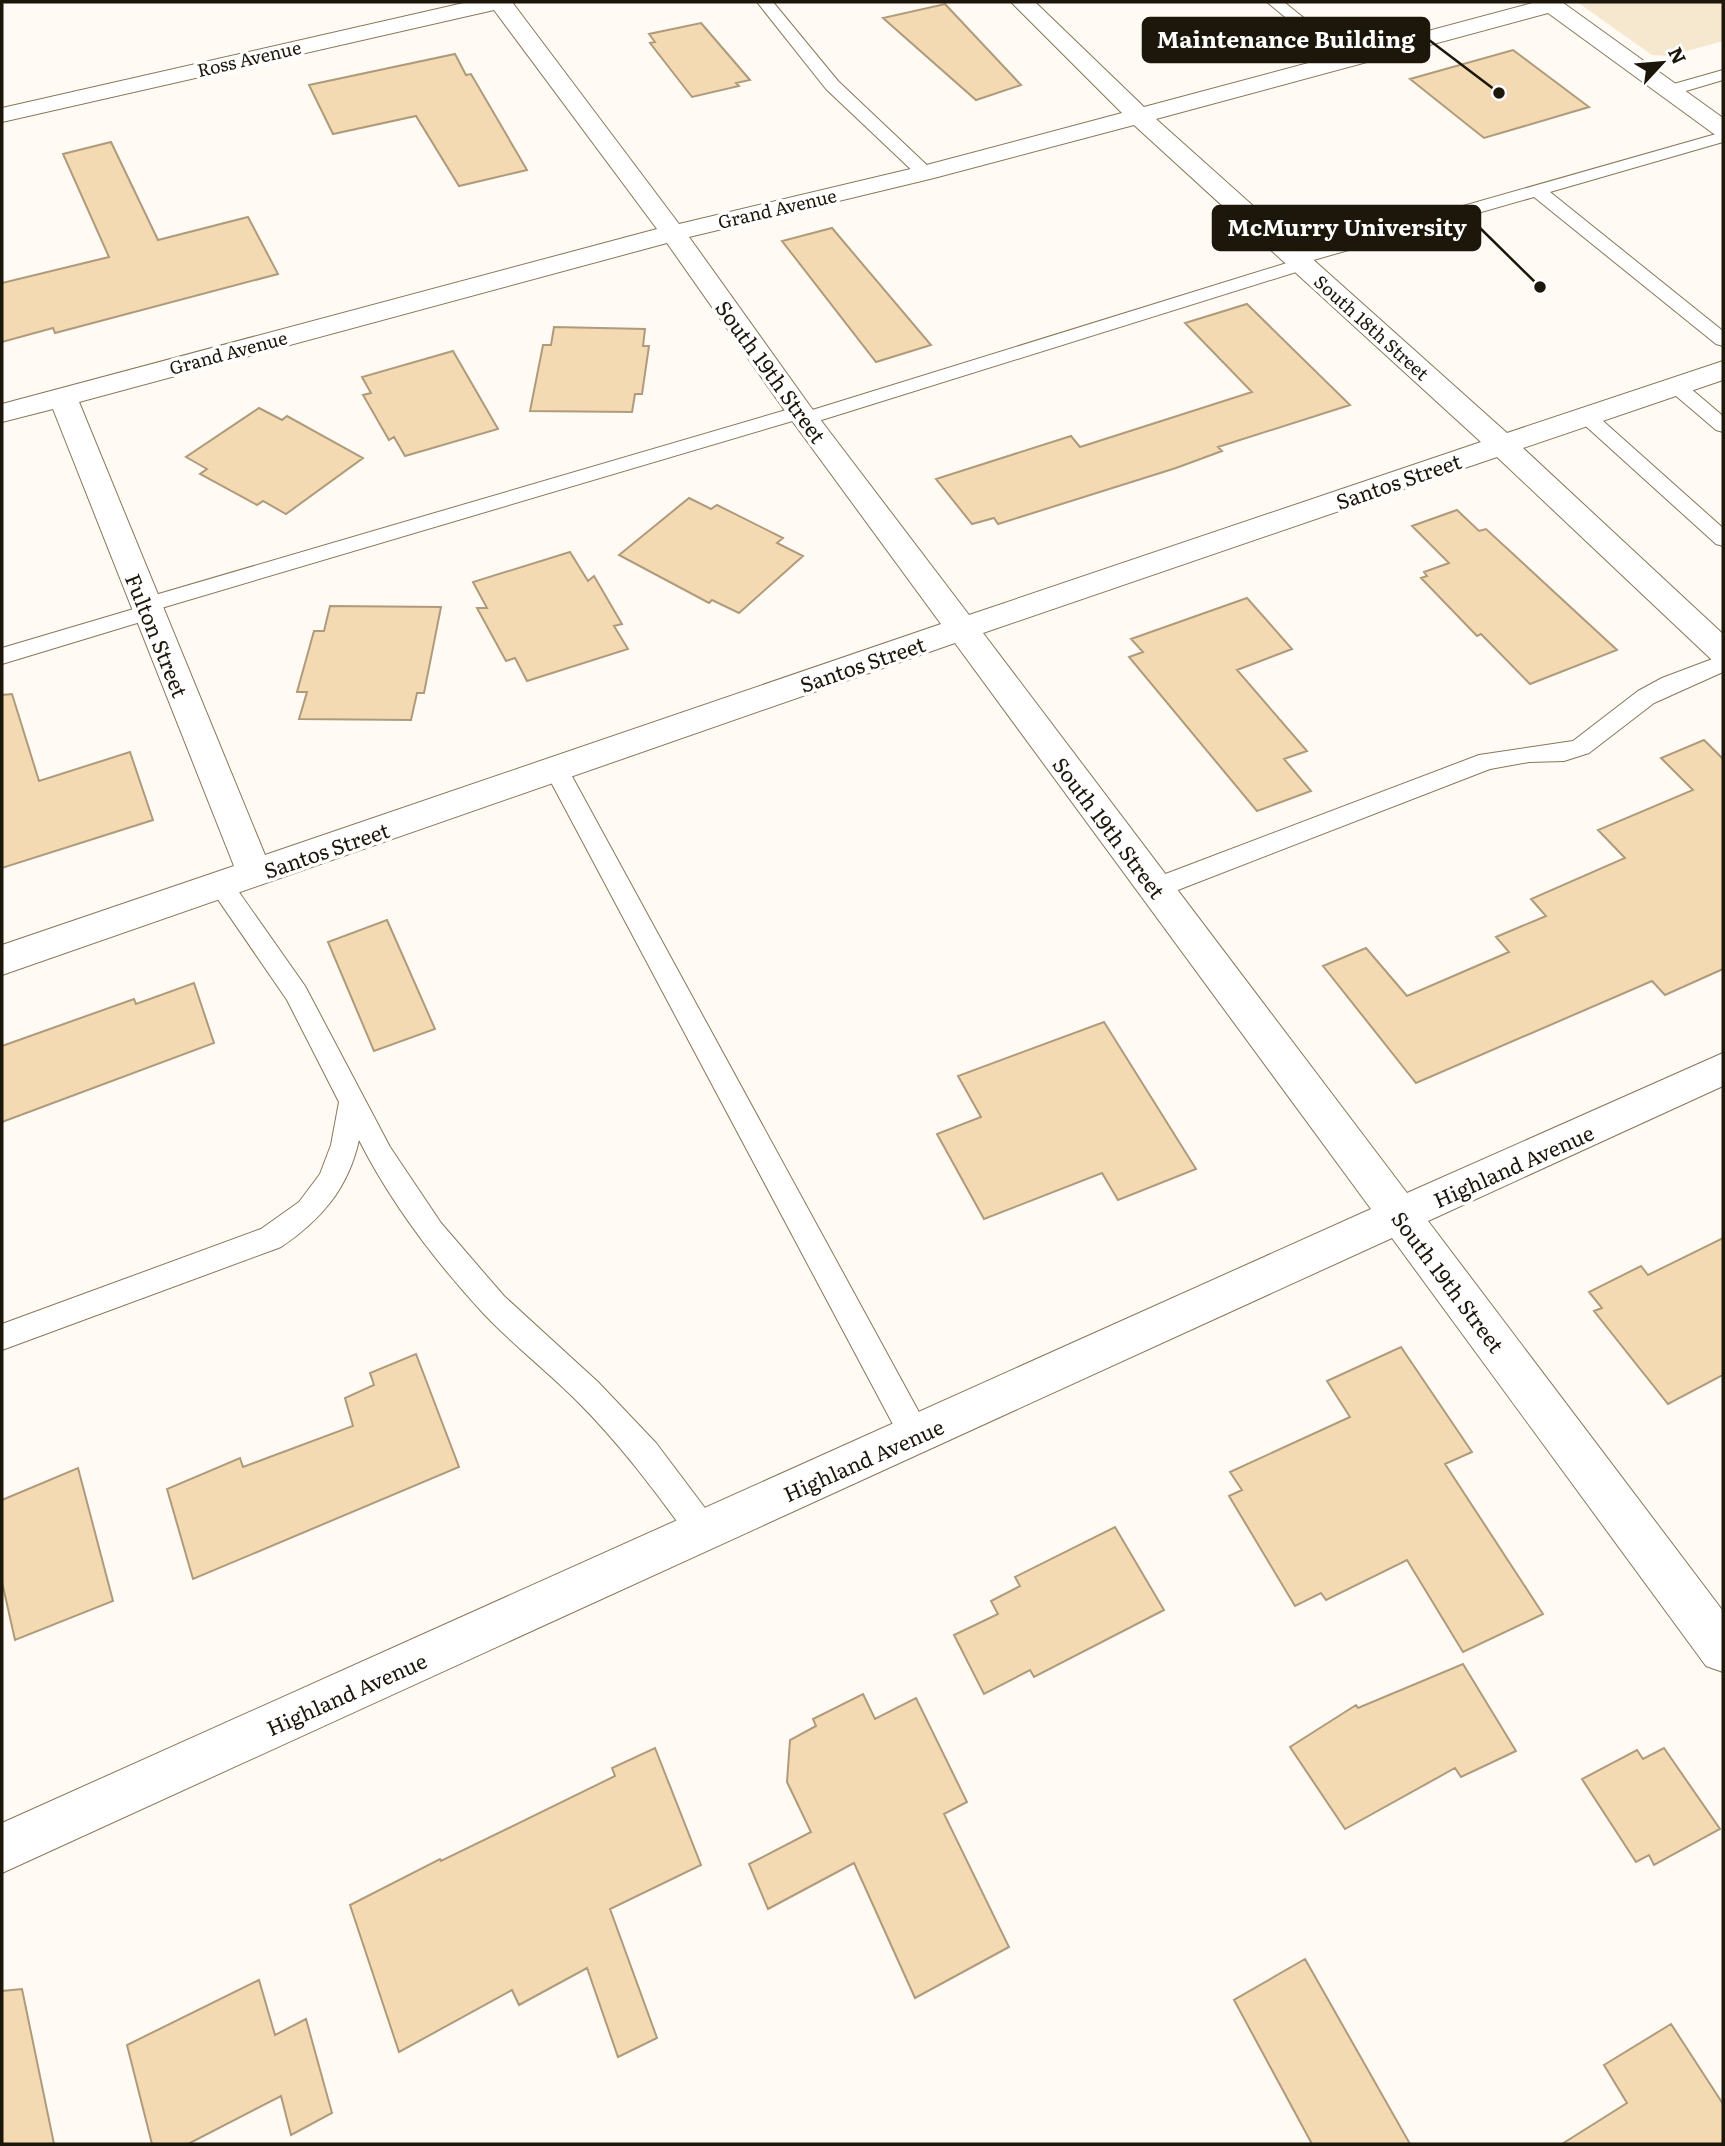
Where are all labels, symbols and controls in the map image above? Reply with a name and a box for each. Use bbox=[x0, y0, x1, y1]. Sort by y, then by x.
callout: Maintenance Building bbox=[1143, 18, 1429, 62]
text: Maintenance Building bbox=[1157, 21, 1416, 55]
north arrow bbox=[1627, 28, 1697, 98]
street label: Ross Avenue bbox=[194, 33, 304, 83]
text: N bbox=[1662, 42, 1694, 68]
street label: Grand Avenue bbox=[715, 181, 839, 235]
callout: McMurry University bbox=[1213, 206, 1480, 250]
text: McMurry University bbox=[1227, 209, 1467, 243]
street label: South 18th Street bbox=[1309, 268, 1436, 387]
street label: South 19th Street bbox=[709, 293, 835, 449]
street label: Grand Avenue bbox=[166, 323, 290, 381]
street label: Santos Street bbox=[1331, 444, 1465, 516]
street label: Fulton Street bbox=[119, 568, 197, 702]
street label: Santos Street bbox=[795, 627, 929, 699]
street label: South 19th Street bbox=[1046, 750, 1174, 905]
street label: Santos Street bbox=[259, 813, 393, 885]
street label: Highland Avenue bbox=[1428, 1116, 1598, 1214]
street label: South 19th Street bbox=[1385, 1204, 1513, 1359]
street label: Highland Avenue bbox=[778, 1410, 948, 1508]
street label: Highland Avenue bbox=[261, 1644, 431, 1742]

